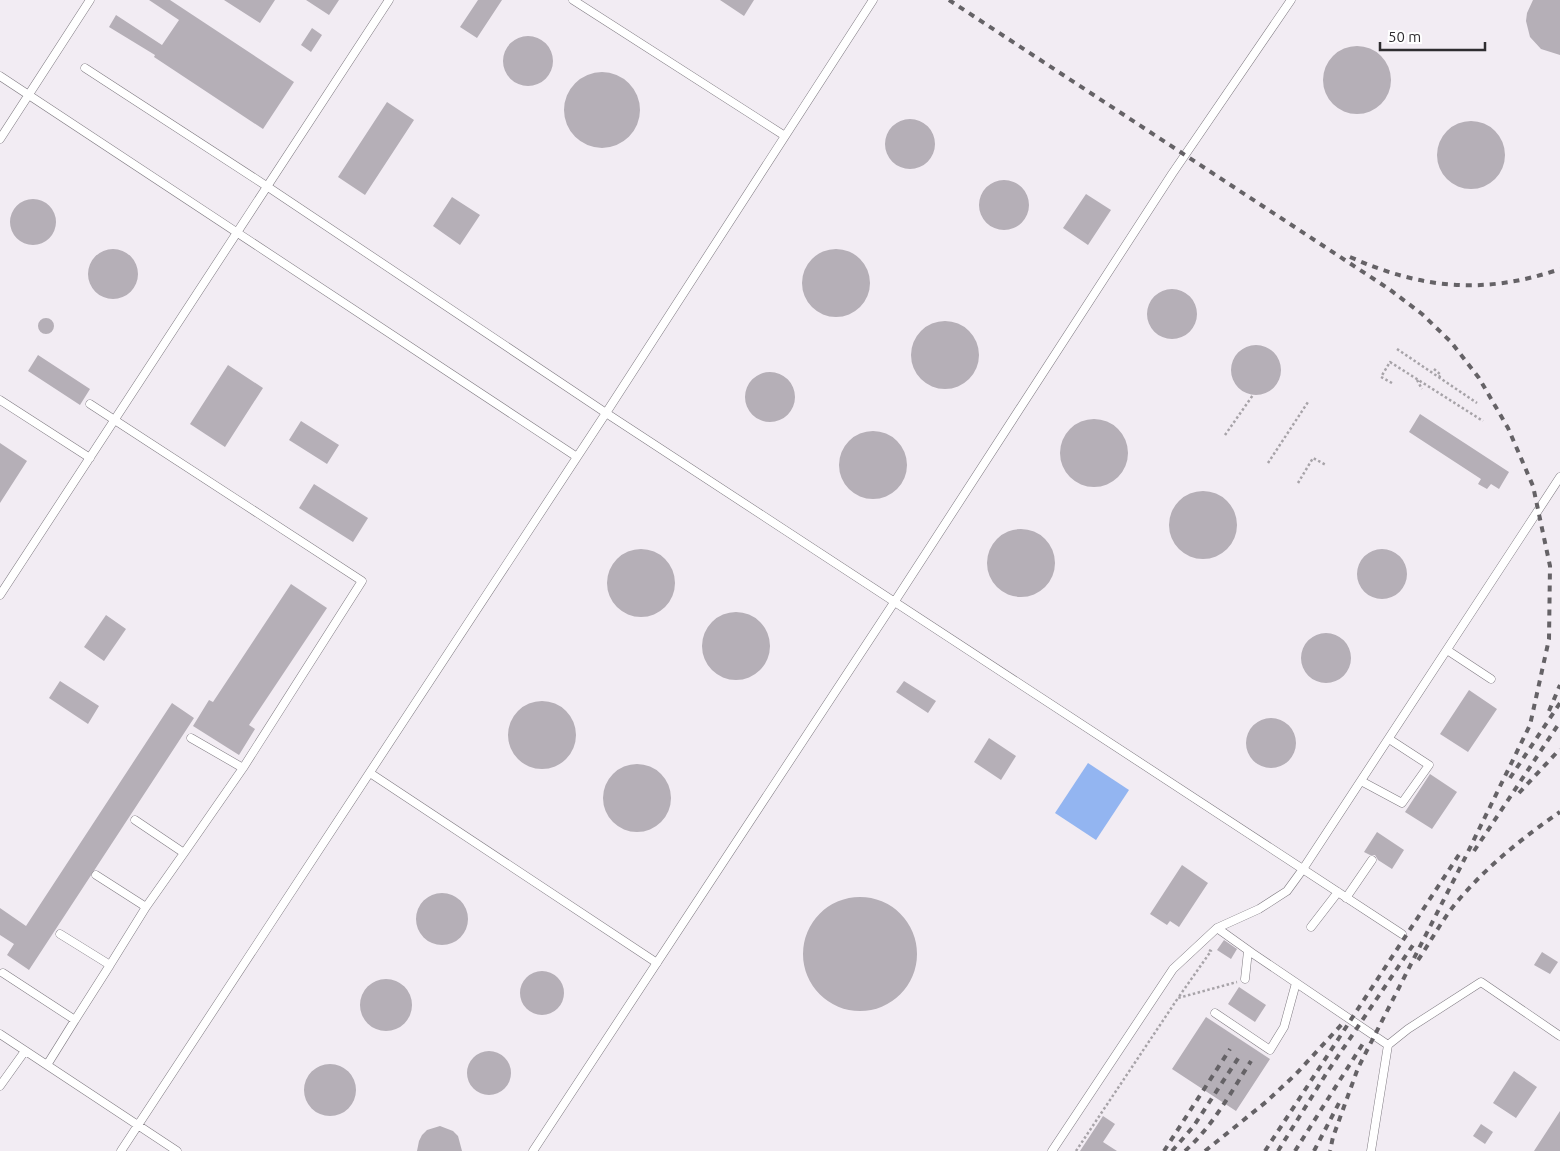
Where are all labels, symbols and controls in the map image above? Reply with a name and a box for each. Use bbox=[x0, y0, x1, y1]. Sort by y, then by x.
scale bar bbox=[1380, 20, 1485, 52]
text: 50 m bbox=[1388, 28, 1421, 45]

